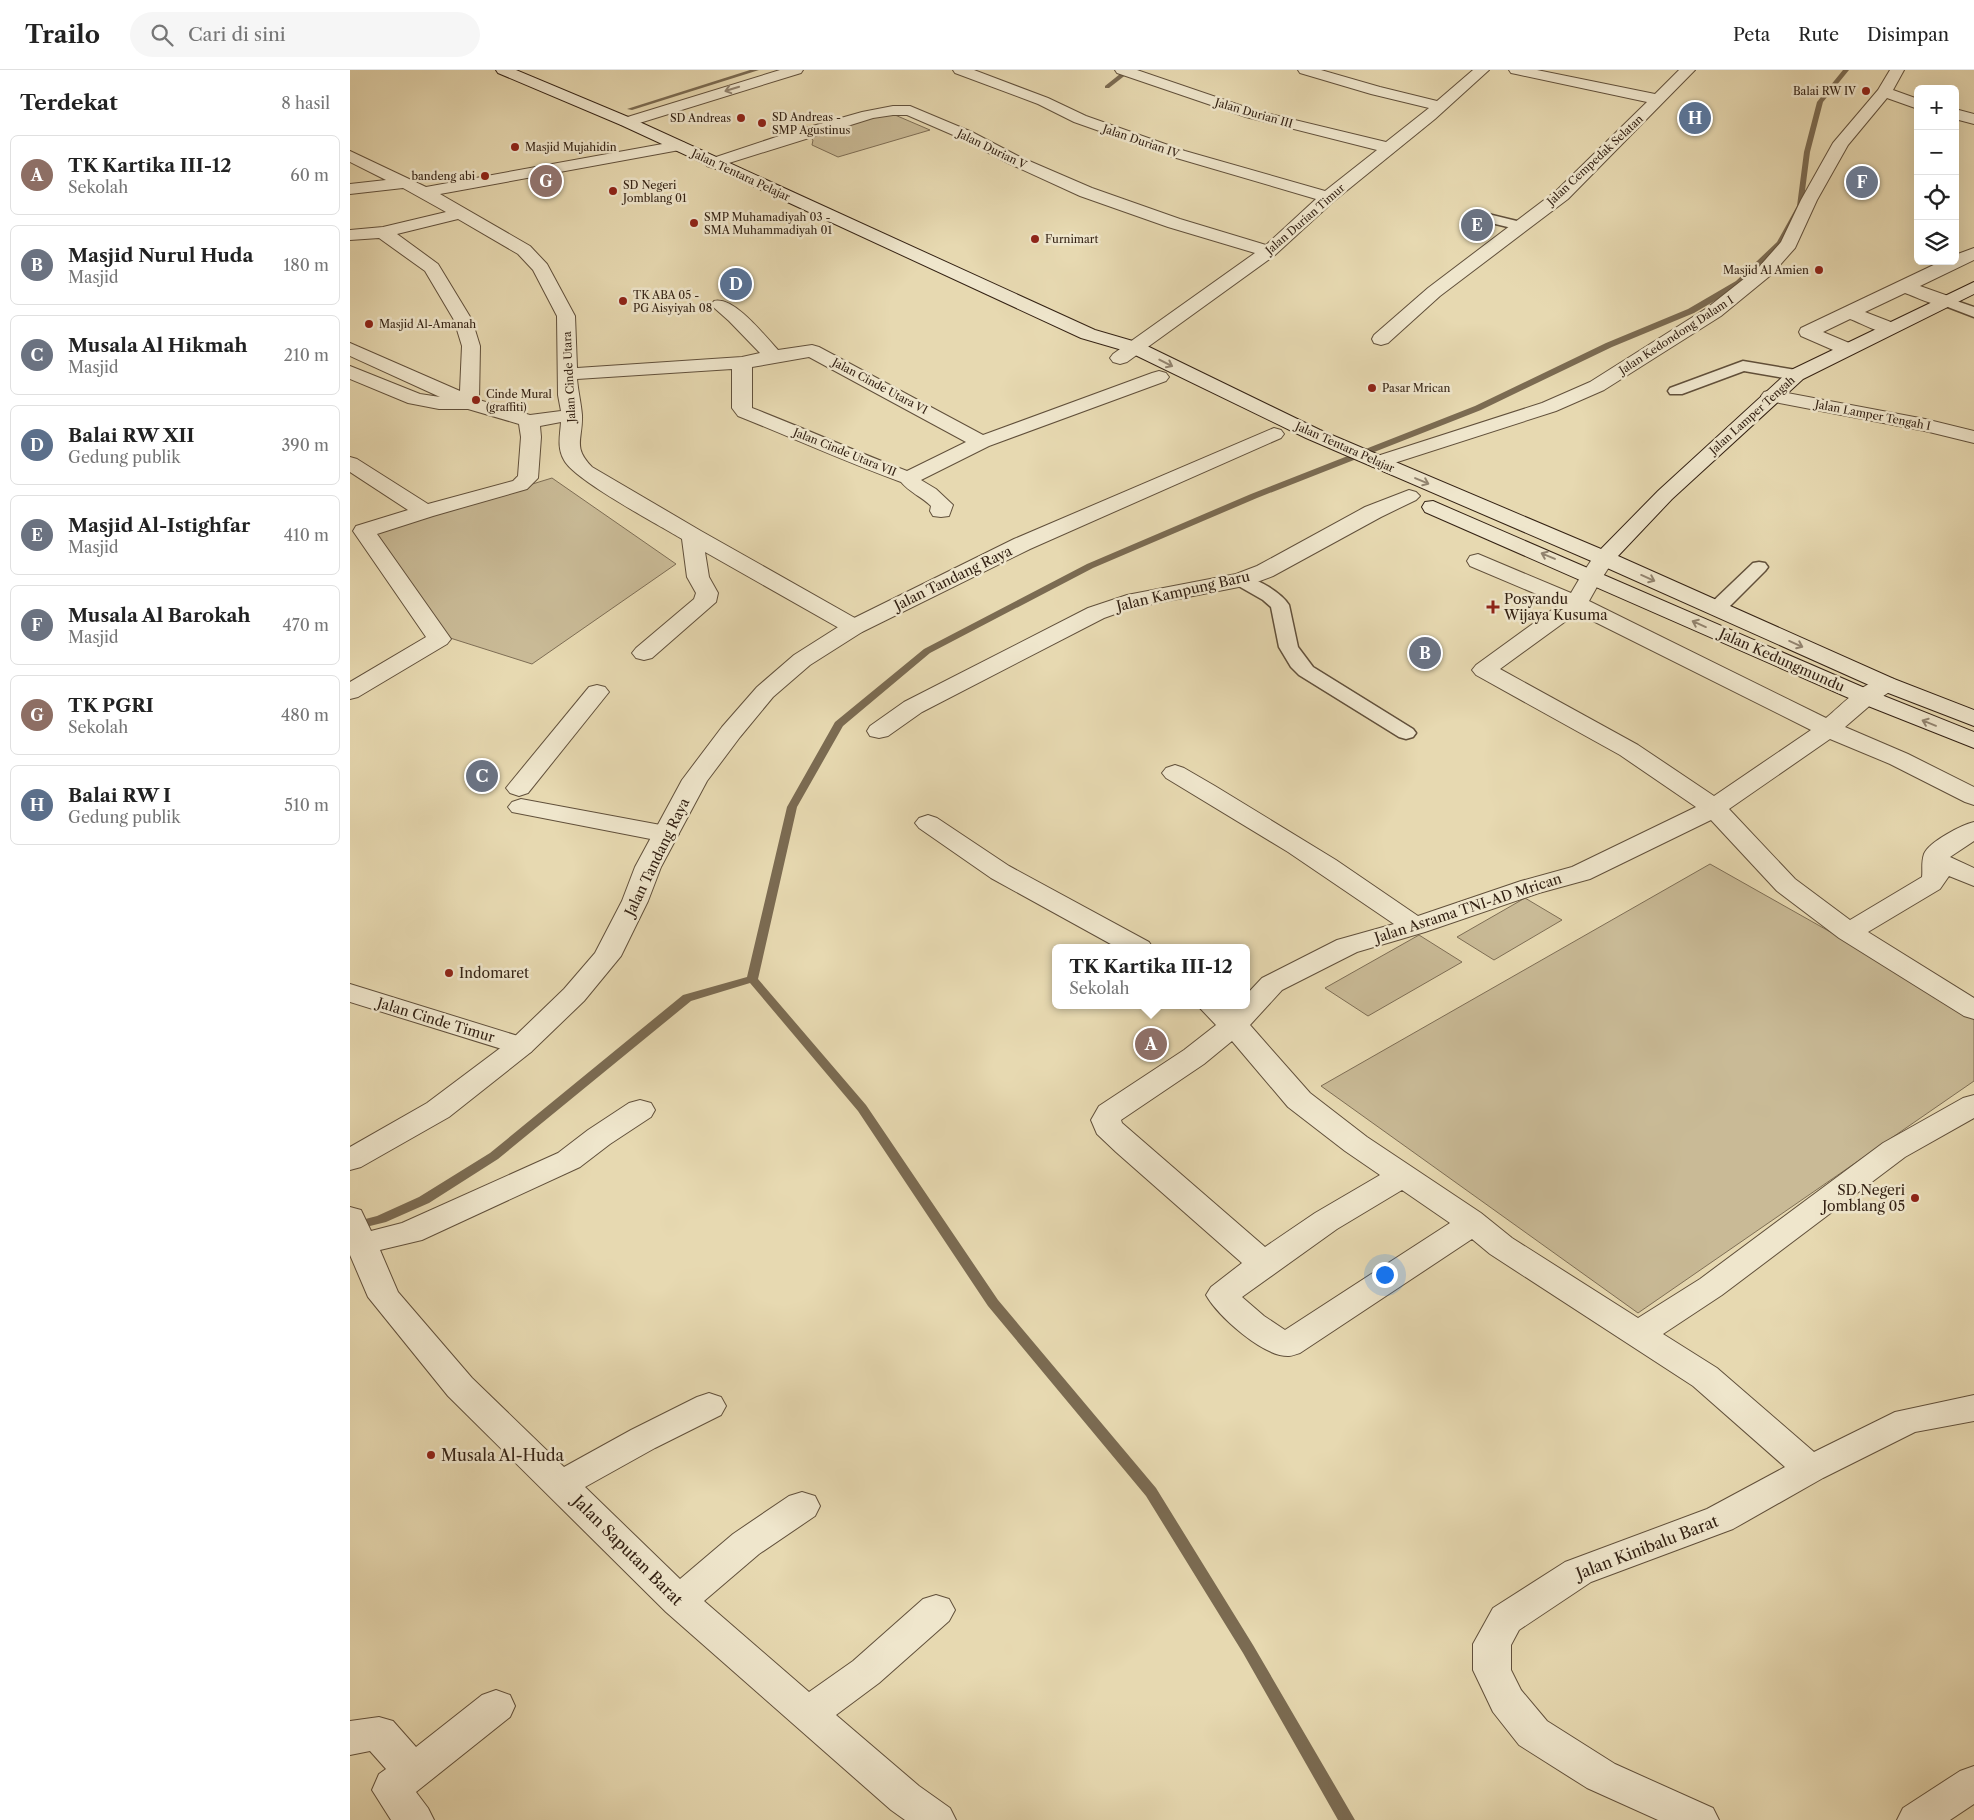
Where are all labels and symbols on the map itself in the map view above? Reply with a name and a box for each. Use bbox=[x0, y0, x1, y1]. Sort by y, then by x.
place label: Balai RW IV bbox=[1793, 84, 1857, 98]
one-way arrow bbox=[725, 85, 741, 95]
marker: Balai RW IV bbox=[1860, 85, 1872, 97]
street label: Jalan Durian III bbox=[1212, 95, 1294, 131]
pin: H bbox=[1679, 99, 1711, 137]
place label: SD Andreas - SMP Agustinus bbox=[772, 110, 850, 137]
place label: SD Andreas bbox=[670, 111, 731, 125]
marker: SD Andreas bbox=[735, 112, 747, 124]
street label: Jalan Cempedak Selatan bbox=[1543, 112, 1646, 210]
marker: SD Andreas - SMP Agustinus bbox=[756, 117, 768, 129]
street label: Jalan Durian IV bbox=[1099, 121, 1182, 161]
street label: Jalan Durian V bbox=[953, 125, 1030, 172]
place label: Masjid Mujahidin bbox=[525, 140, 617, 154]
marker: Masjid Mujahidin bbox=[509, 141, 521, 153]
street label: Jalan Tentara Pelajar bbox=[688, 145, 793, 204]
pin: G bbox=[530, 162, 562, 200]
pin: F bbox=[1846, 163, 1878, 201]
place label: bandeng abi bbox=[411, 169, 476, 183]
marker: bandeng abi bbox=[479, 170, 491, 182]
place label: SD Negeri Jomblang 01 bbox=[621, 178, 687, 205]
street label: Jalan Durian Timur bbox=[1261, 181, 1348, 259]
marker: SD Negeri Jomblang 01 bbox=[607, 185, 619, 197]
pin: E bbox=[1461, 206, 1493, 244]
place label: SMP Muhamadiyah 03 - SMA Muhammadiyah 01 bbox=[704, 210, 832, 237]
marker: SMP Muhamadiyah 03 - SMA Muhammadiyah 01 bbox=[688, 217, 700, 229]
place label: Furnimart bbox=[1045, 232, 1098, 246]
marker: Furnimart bbox=[1029, 233, 1041, 245]
place label: Masjid Al Amien bbox=[1723, 263, 1809, 277]
marker: Masjid Al Amien bbox=[1813, 264, 1825, 276]
pin: D bbox=[720, 265, 752, 303]
place label: TK ABA 05 - PG Aisyiyah 08 bbox=[633, 288, 712, 315]
street label: Jalan Kedondong Dalam I bbox=[1615, 293, 1736, 378]
marker: TK ABA 05 - PG Aisyiyah 08 bbox=[617, 295, 629, 307]
place label: Masjid Al-Amanah bbox=[379, 317, 476, 331]
marker: Masjid Al-Amanah bbox=[363, 318, 375, 330]
street label: Jalan Cinde Utara bbox=[560, 331, 578, 425]
street label: Jalan Cinde Utara VI bbox=[828, 354, 930, 417]
one-way arrow bbox=[1158, 359, 1173, 368]
street label: Jalan Lamper Tengah bbox=[1705, 373, 1798, 458]
place label: Pasar Mrican bbox=[1382, 381, 1451, 395]
marker: Pasar Mrican bbox=[1366, 382, 1378, 394]
place label: Cinde Mural (graffiti) bbox=[486, 387, 553, 414]
marker: Cinde Mural (graffiti) bbox=[470, 394, 482, 406]
street label: Jalan Lamper Tengah I bbox=[1812, 397, 1932, 433]
street label: Jalan Tentara Pelajar bbox=[1291, 418, 1397, 475]
street label: Jalan Cinde Utara VII bbox=[790, 424, 899, 479]
one-way arrow bbox=[1414, 477, 1429, 487]
street label: Jalan Tandang Raya bbox=[889, 541, 1015, 615]
one-way arrow bbox=[1541, 551, 1556, 561]
street label: Jalan Kampung Baru bbox=[1113, 567, 1252, 616]
one-way arrow bbox=[1640, 573, 1655, 583]
place label: Posyandu Wijaya Kusuma bbox=[1503, 590, 1608, 624]
marker: Posyandu Wijaya Kusuma bbox=[1486, 600, 1500, 614]
one-way arrow bbox=[1692, 618, 1707, 628]
street label: Jalan Kedungmundu bbox=[1715, 623, 1848, 696]
pin: B bbox=[1409, 634, 1441, 672]
one-way arrow bbox=[1788, 640, 1803, 650]
one-way arrow bbox=[1922, 718, 1937, 727]
pin: C bbox=[466, 757, 498, 795]
street label: Jalan Tandang Raya bbox=[620, 795, 694, 921]
street label: Jalan Asrama TNI-AD Mrican bbox=[1370, 869, 1564, 947]
place label: Indomaret bbox=[459, 964, 529, 982]
marker: Indomaret bbox=[443, 967, 455, 979]
street label: Jalan Cinde Timur bbox=[373, 993, 497, 1046]
pin: A bbox=[1135, 1025, 1167, 1063]
place label: SD Negeri Jomblang 05 bbox=[1820, 1181, 1905, 1215]
marker: SD Negeri Jomblang 05 bbox=[1909, 1192, 1921, 1204]
your location bbox=[1372, 1262, 1398, 1288]
place label: Musala Al-Huda bbox=[441, 1445, 565, 1465]
marker: Musala Al-Huda bbox=[425, 1449, 437, 1461]
street label: Jalan Saputan Barat bbox=[567, 1489, 688, 1610]
street label: Jalan Kinibalu Barat bbox=[1570, 1511, 1721, 1584]

